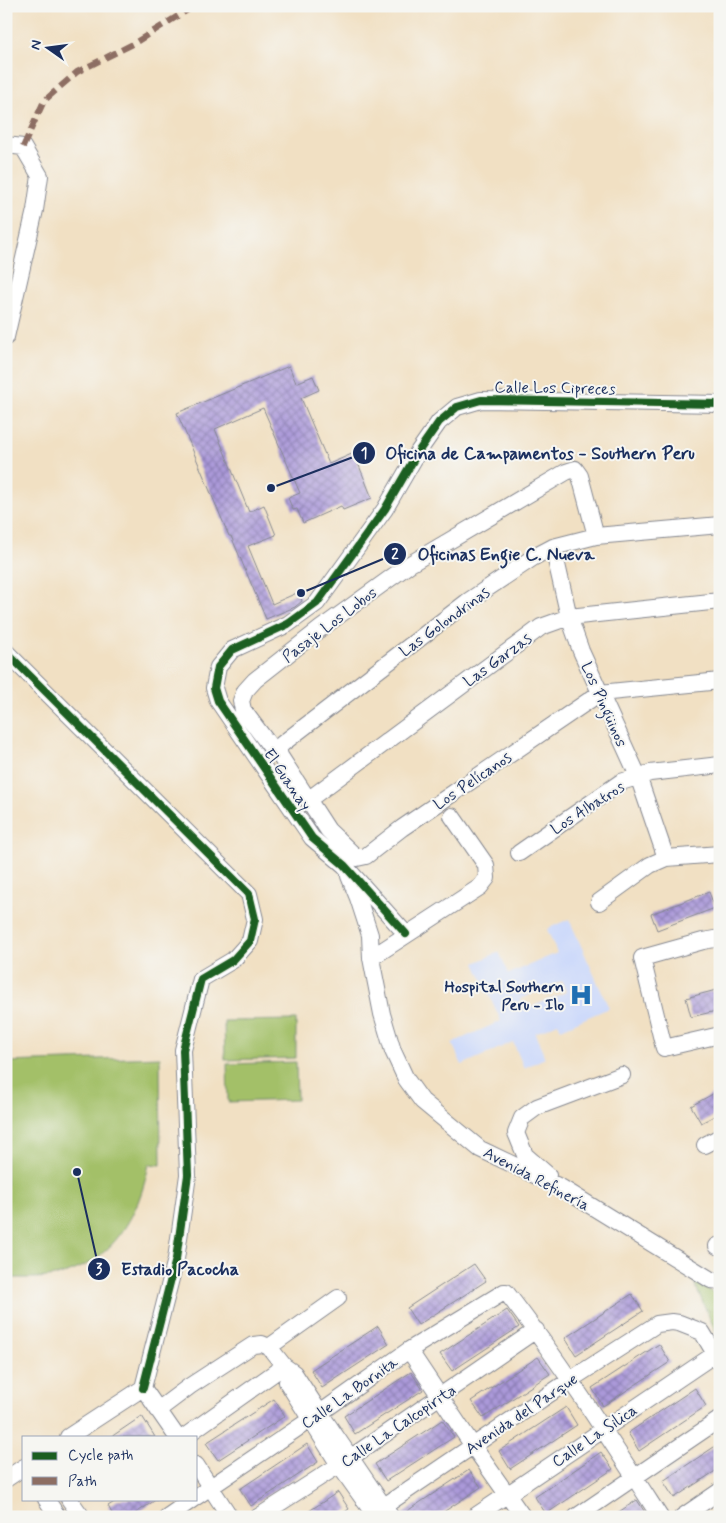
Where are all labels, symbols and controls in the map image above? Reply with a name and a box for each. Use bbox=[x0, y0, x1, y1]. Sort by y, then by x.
north arrow bbox=[22, 22, 72, 72]
text: N bbox=[26, 38, 46, 52]
street label: Calle Los Cipreces bbox=[494, 377, 616, 400]
callout: Oficina de Campamentos - Southern Peru bbox=[352, 436, 703, 469]
text: Oficina de Campamentos - Southern Peru bbox=[385, 442, 695, 466]
text: 1 bbox=[361, 444, 367, 464]
callout: Oficinas Engie C. Nueva bbox=[382, 537, 605, 570]
text: Oficinas Engie C. Nueva bbox=[418, 543, 596, 569]
text: 2 bbox=[391, 545, 399, 565]
street label: Las Golondrinas bbox=[395, 582, 494, 662]
street label: Pasaje Los Lobos bbox=[278, 583, 382, 668]
street label: Las Garzas bbox=[459, 628, 536, 692]
street label: Los Pingüinos bbox=[575, 659, 632, 751]
street label: El Guanay bbox=[258, 745, 315, 815]
street label: Los Pelícanos bbox=[430, 747, 516, 815]
street label: Los Albatros bbox=[547, 777, 629, 840]
place label: Hospital Southern Peru - Ilo bbox=[445, 977, 564, 1016]
hospital icon: Hospital Southern Peru - Ilo bbox=[568, 982, 594, 1008]
street label: Avenida Refinería bbox=[479, 1142, 593, 1216]
callout: Estadio Pacocha bbox=[86, 1252, 249, 1285]
text: Estadio Pacocha bbox=[121, 1258, 239, 1282]
text: 3 bbox=[96, 1260, 103, 1280]
street label: Calle La Bornita bbox=[297, 1352, 403, 1434]
street label: Avenida del Parque bbox=[462, 1369, 582, 1460]
street label: Calle La Calcopirita bbox=[337, 1380, 461, 1473]
street label: Calle La Silica bbox=[548, 1400, 641, 1472]
legend bbox=[22, 1436, 198, 1500]
text: Cycle path bbox=[68, 1446, 133, 1466]
text: Path bbox=[68, 1472, 97, 1492]

